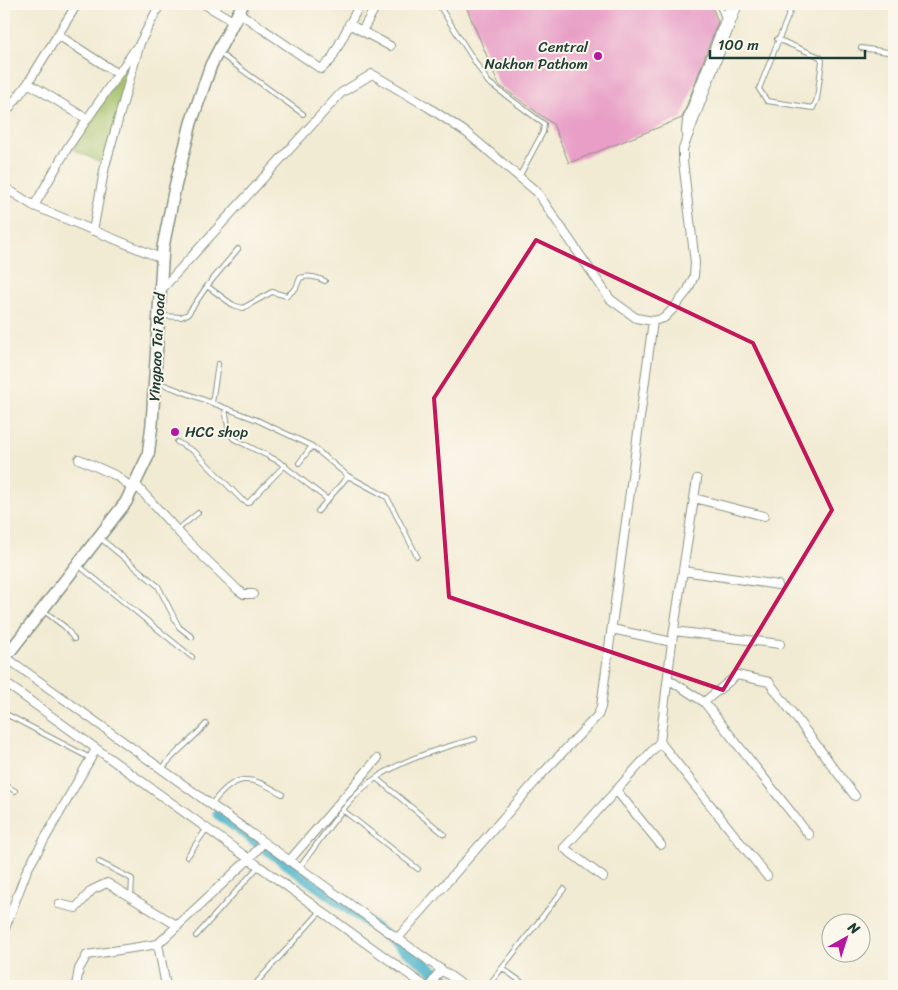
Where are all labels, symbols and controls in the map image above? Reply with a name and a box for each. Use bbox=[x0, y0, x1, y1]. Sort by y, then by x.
scale bar bbox=[710, 28, 866, 60]
text: 100 m bbox=[718, 32, 759, 58]
place label: Central Nakhon Pathom bbox=[484, 34, 589, 77]
marker: Central Nakhon Pathom bbox=[592, 50, 604, 62]
street label: Yingpao Tai Road bbox=[141, 291, 173, 402]
place label: HCC shop bbox=[185, 419, 248, 445]
marker: HCC shop bbox=[169, 426, 181, 438]
north arrow bbox=[820, 912, 870, 962]
text: N bbox=[841, 915, 866, 941]

